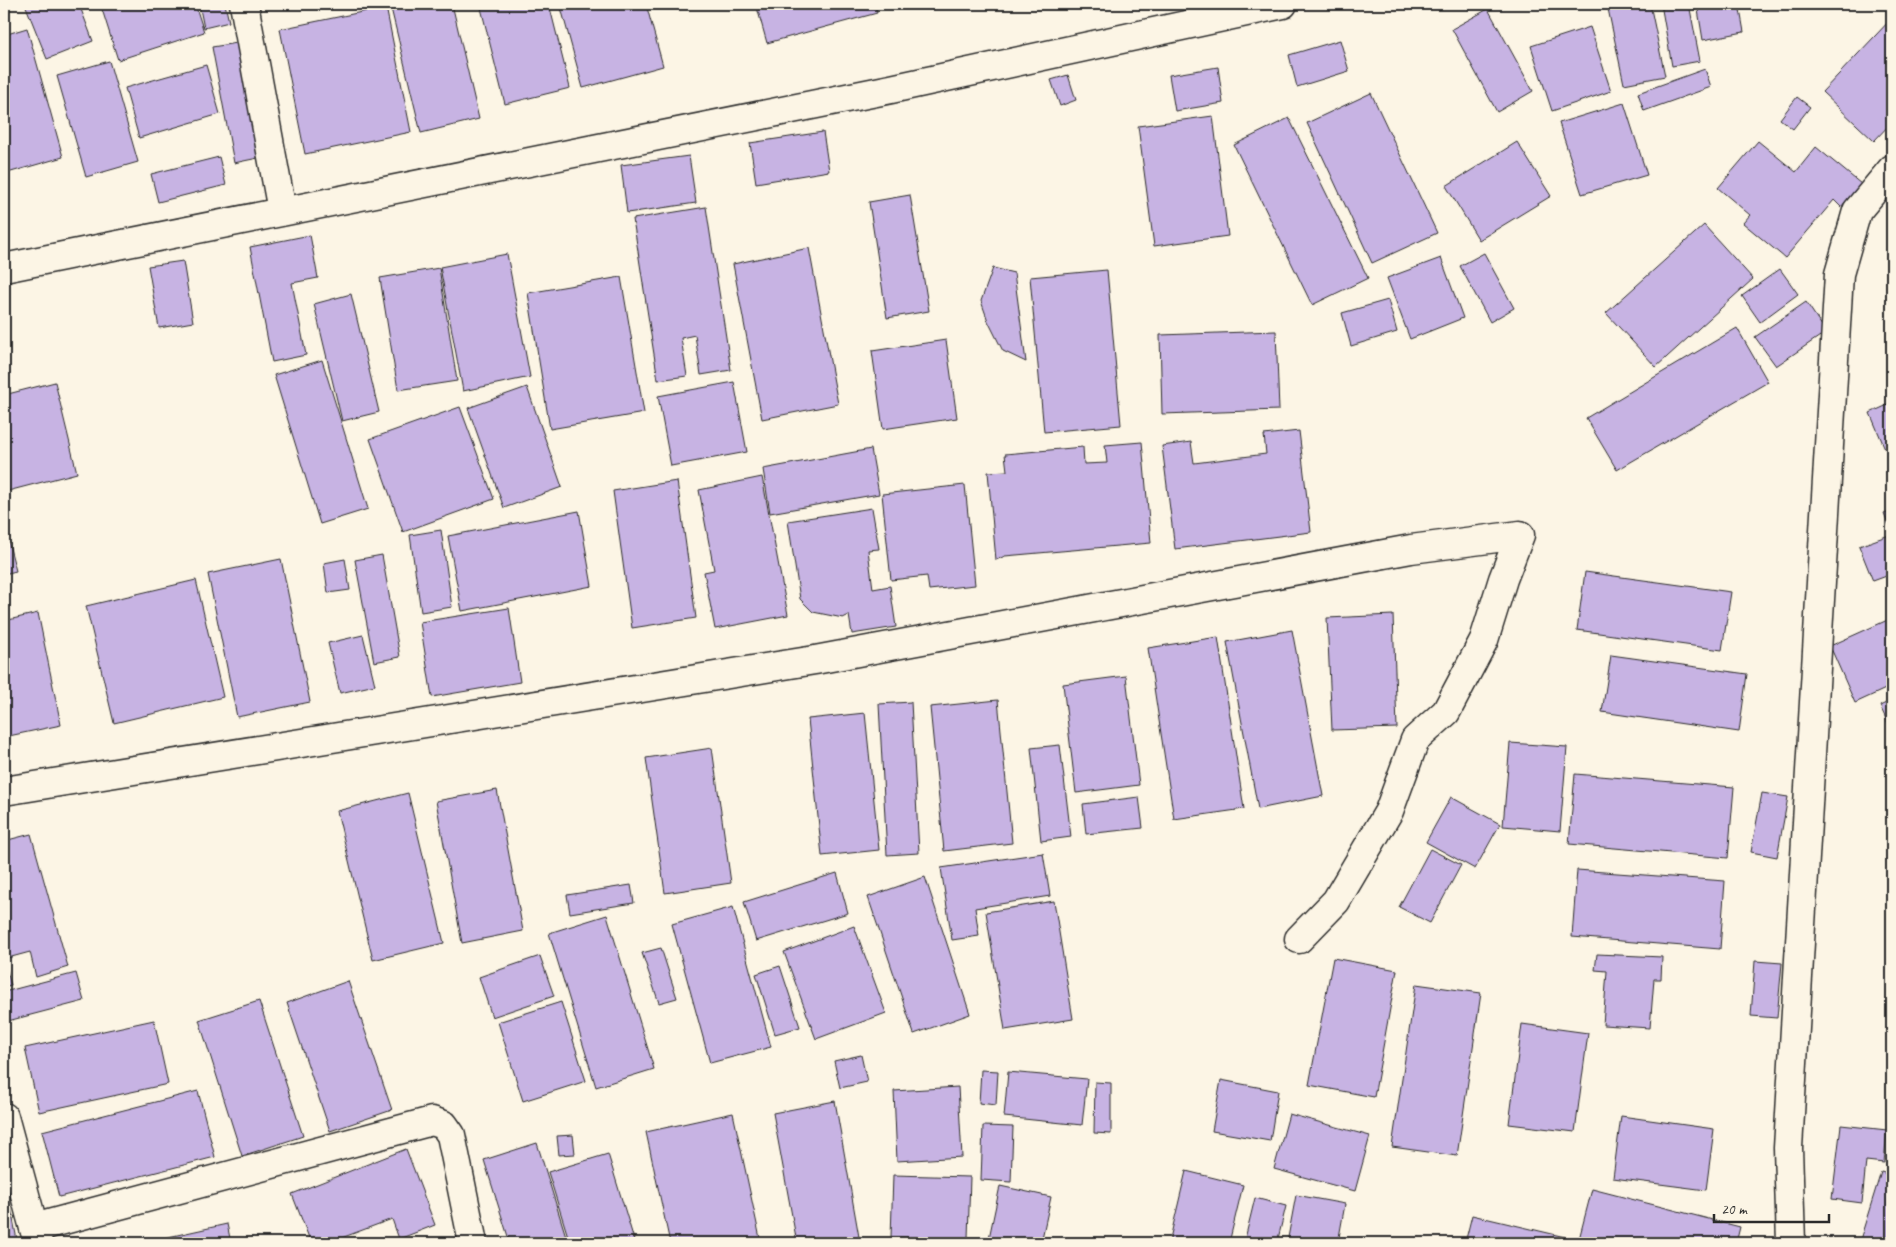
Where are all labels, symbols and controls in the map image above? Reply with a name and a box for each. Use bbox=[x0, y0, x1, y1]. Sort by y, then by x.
scale bar bbox=[1714, 1192, 1828, 1224]
text: 20 m bbox=[1721, 1200, 1748, 1219]

